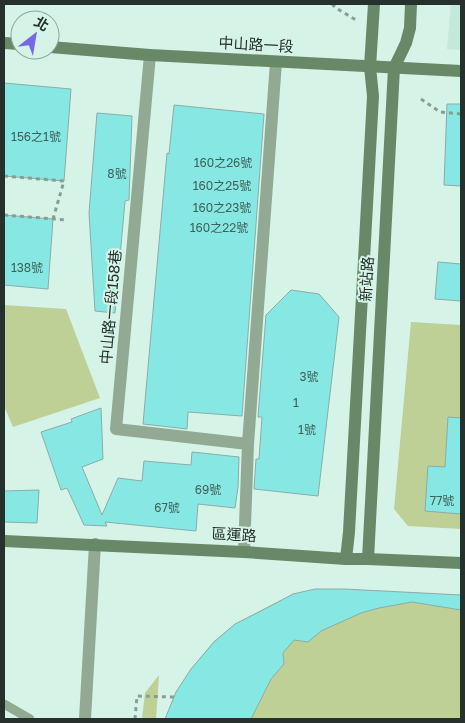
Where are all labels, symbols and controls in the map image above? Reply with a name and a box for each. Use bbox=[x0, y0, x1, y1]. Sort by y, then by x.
north arrow bbox=[10, 10, 60, 60]
text: 北 bbox=[32, 13, 52, 34]
street label: 中山路一段 bbox=[218, 33, 294, 55]
house number: 156之1號 bbox=[11, 129, 61, 144]
house number: 160之26號 bbox=[194, 155, 252, 170]
house number: 8號 bbox=[107, 166, 127, 181]
house number: 160之25號 bbox=[193, 178, 251, 193]
house number: 160之23號 bbox=[193, 200, 251, 215]
house number: 160之22號 bbox=[190, 220, 248, 235]
street label: 中山路一段158巷 bbox=[96, 249, 124, 365]
street label: 新站路 bbox=[356, 256, 376, 302]
house number: 138號 bbox=[11, 260, 43, 275]
house number: 3號 bbox=[299, 369, 319, 384]
house number: 1 bbox=[293, 395, 299, 410]
house number: 1號 bbox=[298, 422, 316, 437]
house number: 69號 bbox=[195, 482, 221, 497]
house number: 77號 bbox=[430, 493, 454, 508]
house number: 67號 bbox=[154, 500, 180, 515]
street label: 區運路 bbox=[211, 524, 257, 544]

